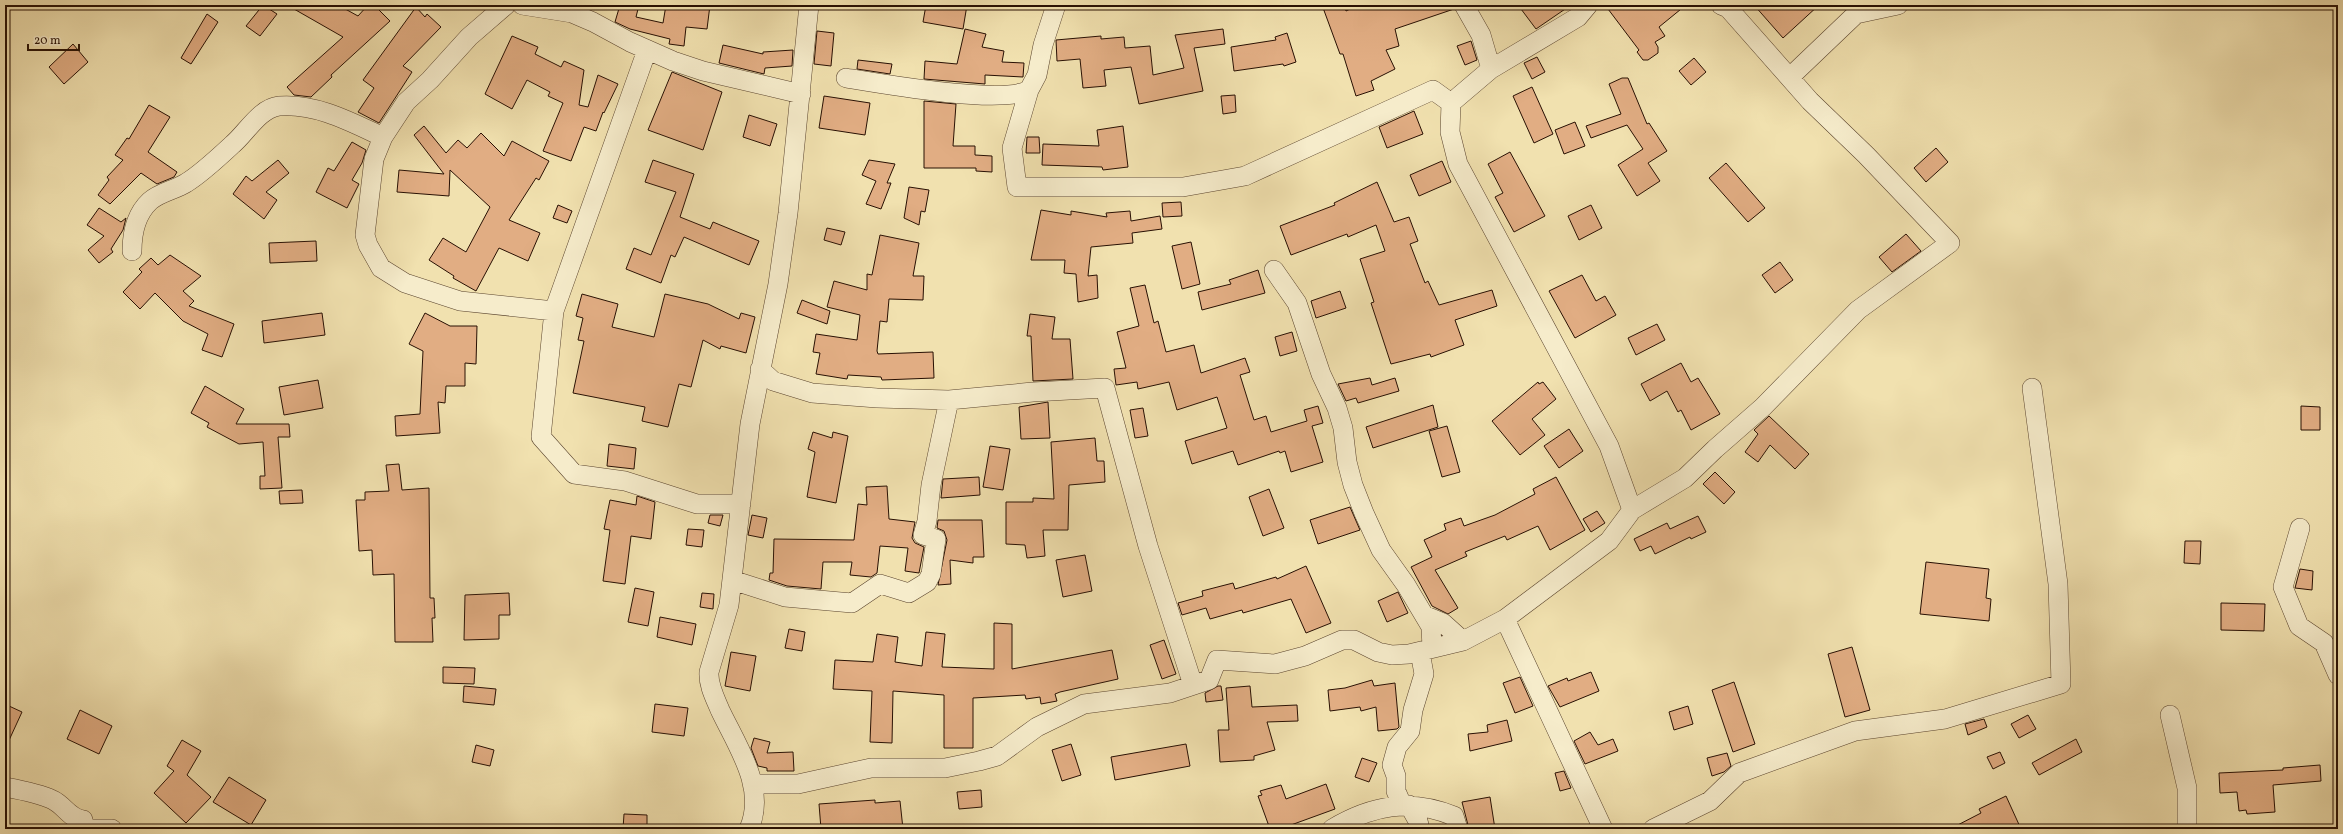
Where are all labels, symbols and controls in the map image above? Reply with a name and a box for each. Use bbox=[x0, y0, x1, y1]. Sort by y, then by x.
scale bar bbox=[28, 26, 79, 52]
text: 20 m bbox=[34, 33, 61, 49]

